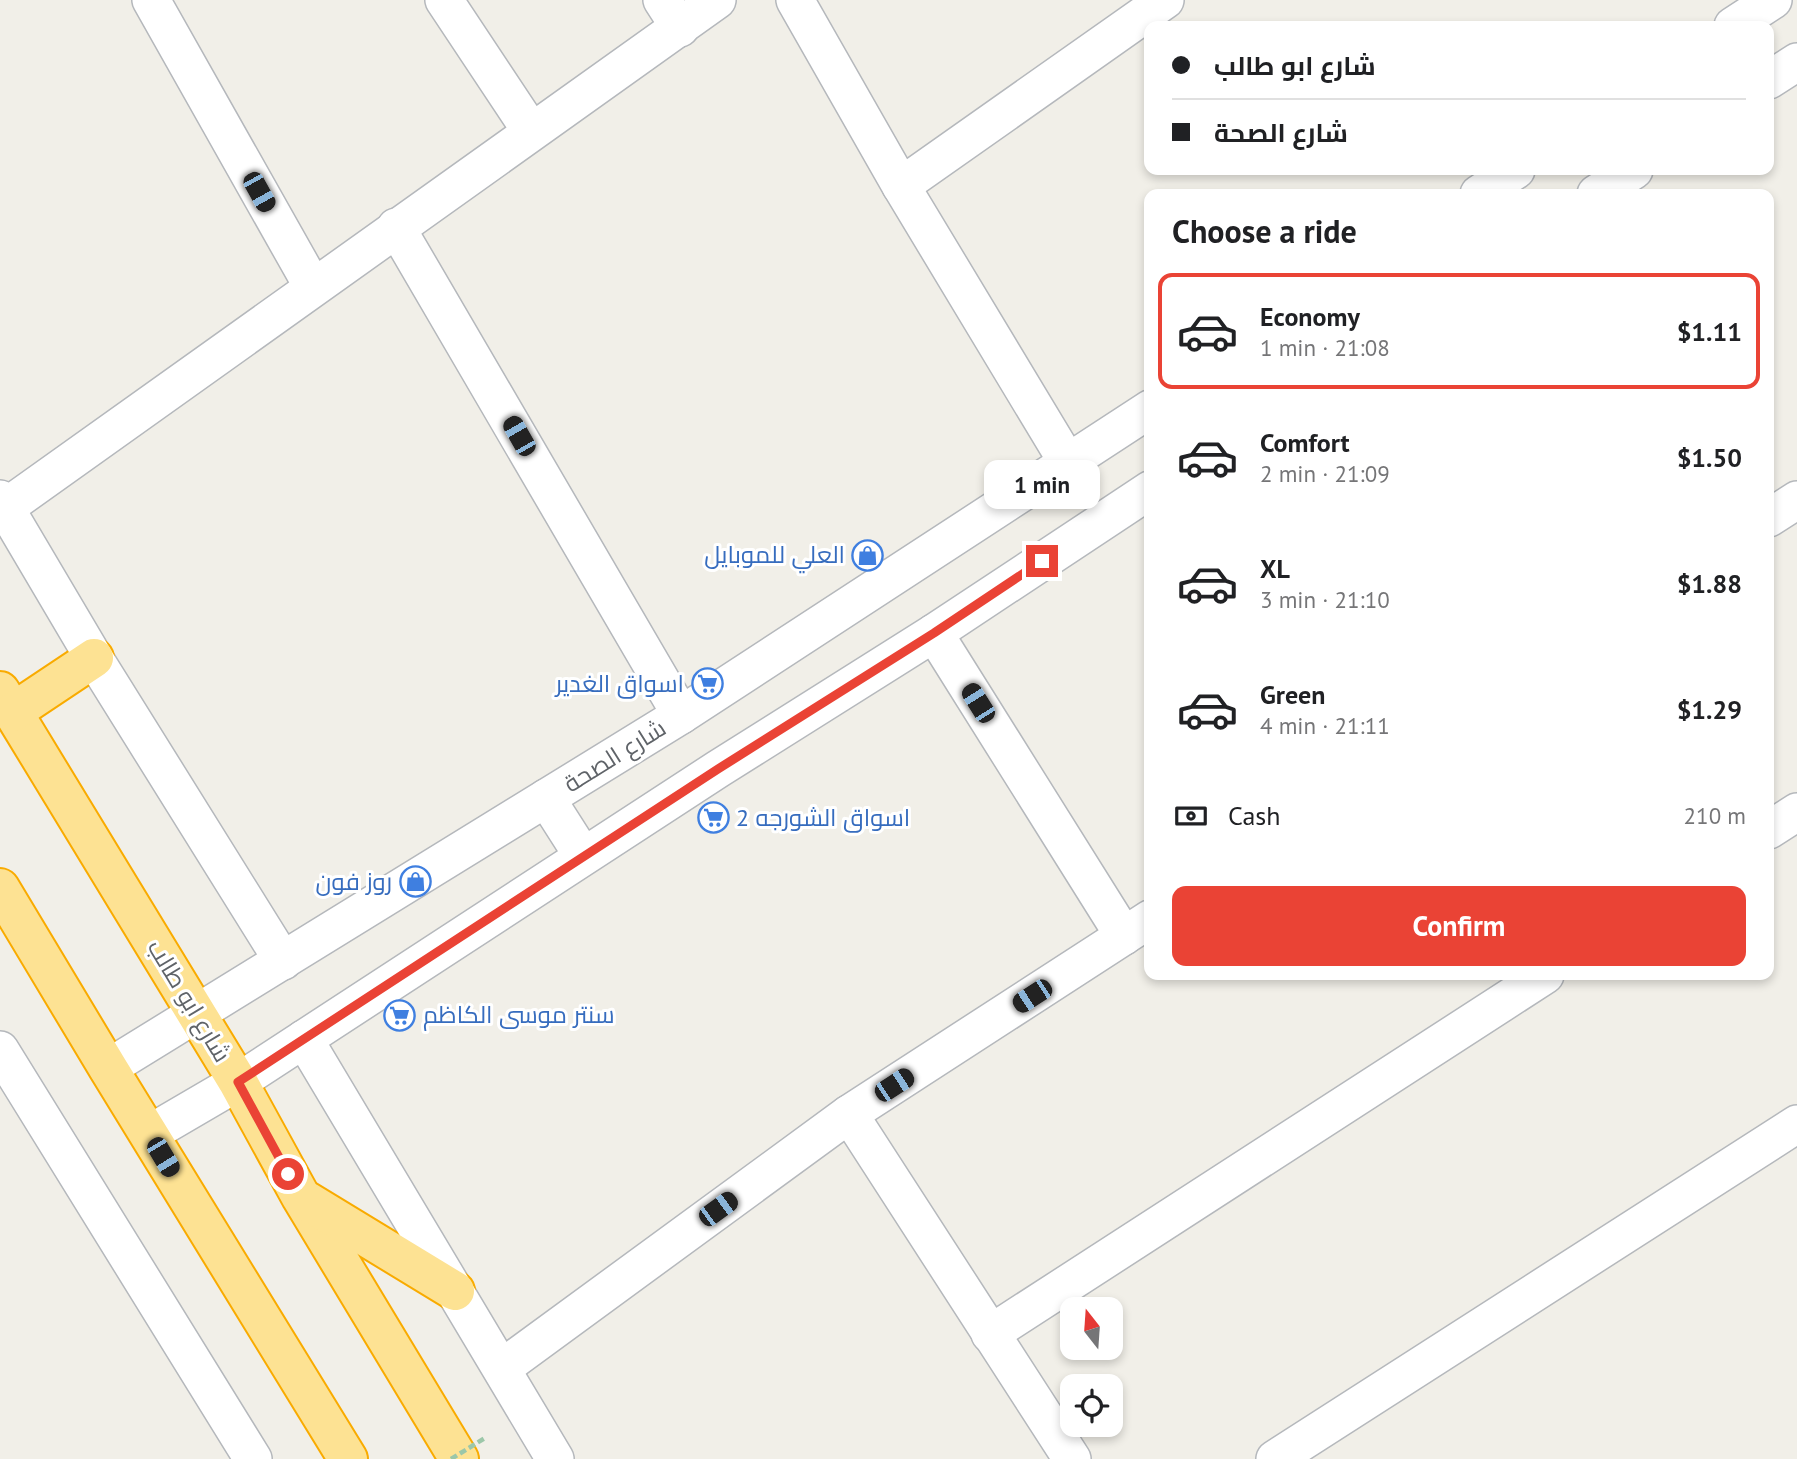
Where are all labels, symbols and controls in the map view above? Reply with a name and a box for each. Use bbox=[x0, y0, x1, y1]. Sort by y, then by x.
text: شارع ابو طالب bbox=[1214, 49, 1376, 82]
text: شارع الصحة bbox=[1214, 116, 1348, 149]
car bbox=[240, 169, 279, 215]
text: Choose a ride bbox=[1172, 210, 1357, 252]
icon: car bbox=[1176, 300, 1239, 363]
text: Economy bbox=[1260, 300, 1360, 333]
text: $1.11 bbox=[1677, 315, 1742, 348]
text: 1 min · 21:08 bbox=[1260, 333, 1390, 362]
car bbox=[500, 413, 539, 459]
icon: car bbox=[1176, 426, 1239, 489]
text: Comfort bbox=[1260, 426, 1350, 459]
text: $1.50 bbox=[1677, 441, 1742, 474]
text: 2 min · 21:09 bbox=[1260, 459, 1390, 488]
callout: 1 min bbox=[984, 460, 1100, 508]
text: 1 min bbox=[1014, 470, 1070, 499]
shop icon: العلي للموبايل bbox=[851, 538, 885, 572]
place label: العلي للموبايل bbox=[704, 539, 845, 574]
route end bbox=[1026, 545, 1058, 577]
icon: car bbox=[1176, 552, 1239, 615]
text: XL bbox=[1260, 552, 1290, 585]
text: $1.88 bbox=[1677, 567, 1742, 600]
text: 3 min · 21:10 bbox=[1260, 585, 1390, 614]
supermarket icon: اسواق الغدير bbox=[690, 667, 724, 701]
place label: اسواق الغدير bbox=[553, 668, 684, 699]
icon: car bbox=[1176, 678, 1239, 741]
text: Green bbox=[1260, 678, 1325, 711]
car bbox=[958, 680, 999, 726]
text: $1.29 bbox=[1677, 693, 1742, 726]
text: 4 min · 21:11 bbox=[1260, 711, 1390, 740]
street label: شارع الصحة bbox=[558, 712, 672, 800]
icon: cash bbox=[1172, 797, 1210, 835]
text: Cash bbox=[1228, 799, 1280, 832]
supermarket icon: اسواق الشورجه 2 bbox=[696, 801, 730, 835]
text: 210 m bbox=[1684, 801, 1746, 830]
place label: اسواق الشورجه 2 bbox=[736, 802, 910, 833]
shop icon: روز فون bbox=[398, 865, 432, 899]
place label: روز فون bbox=[315, 866, 392, 897]
button: Confirm bbox=[1172, 886, 1746, 966]
street label: شارع ابو طالب bbox=[140, 934, 238, 1068]
car bbox=[1009, 976, 1056, 1016]
supermarket icon: سنتر موسى الكاظم bbox=[383, 998, 417, 1032]
place label: سنتر موسى الكاظم bbox=[423, 999, 615, 1031]
car bbox=[871, 1065, 918, 1105]
car bbox=[144, 1134, 183, 1180]
route start bbox=[272, 1158, 304, 1190]
car bbox=[695, 1188, 742, 1230]
north arrow bbox=[1060, 1297, 1124, 1360]
map controls bbox=[1060, 1297, 1123, 1437]
button: locate bbox=[1060, 1374, 1123, 1437]

